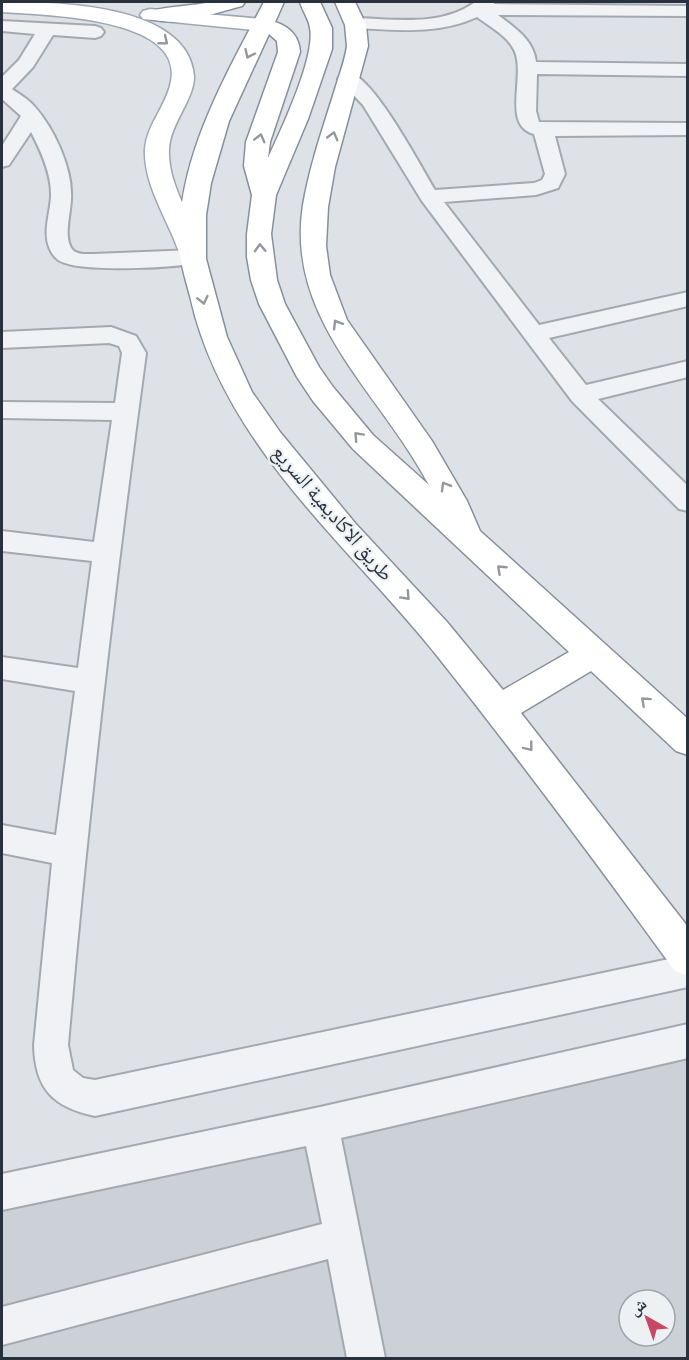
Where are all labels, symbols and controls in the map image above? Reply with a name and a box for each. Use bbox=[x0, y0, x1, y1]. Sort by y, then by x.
one-way arrow bbox=[157, 34, 168, 45]
one-way arrow bbox=[245, 48, 257, 59]
one-way arrow bbox=[326, 131, 339, 141]
one-way arrow bbox=[252, 133, 265, 143]
one-way arrow bbox=[253, 244, 266, 253]
one-way arrow bbox=[196, 295, 209, 305]
one-way arrow bbox=[333, 320, 344, 330]
one-way arrow bbox=[355, 433, 366, 444]
street label: طريق الاكاديمية السريع bbox=[267, 439, 400, 586]
one-way arrow bbox=[441, 482, 453, 492]
one-way arrow bbox=[497, 565, 508, 576]
one-way arrow bbox=[398, 589, 409, 600]
one-way arrow bbox=[641, 697, 651, 708]
one-way arrow bbox=[521, 741, 532, 752]
north arrow bbox=[617, 1288, 677, 1348]
text: ش bbox=[624, 1293, 650, 1320]

